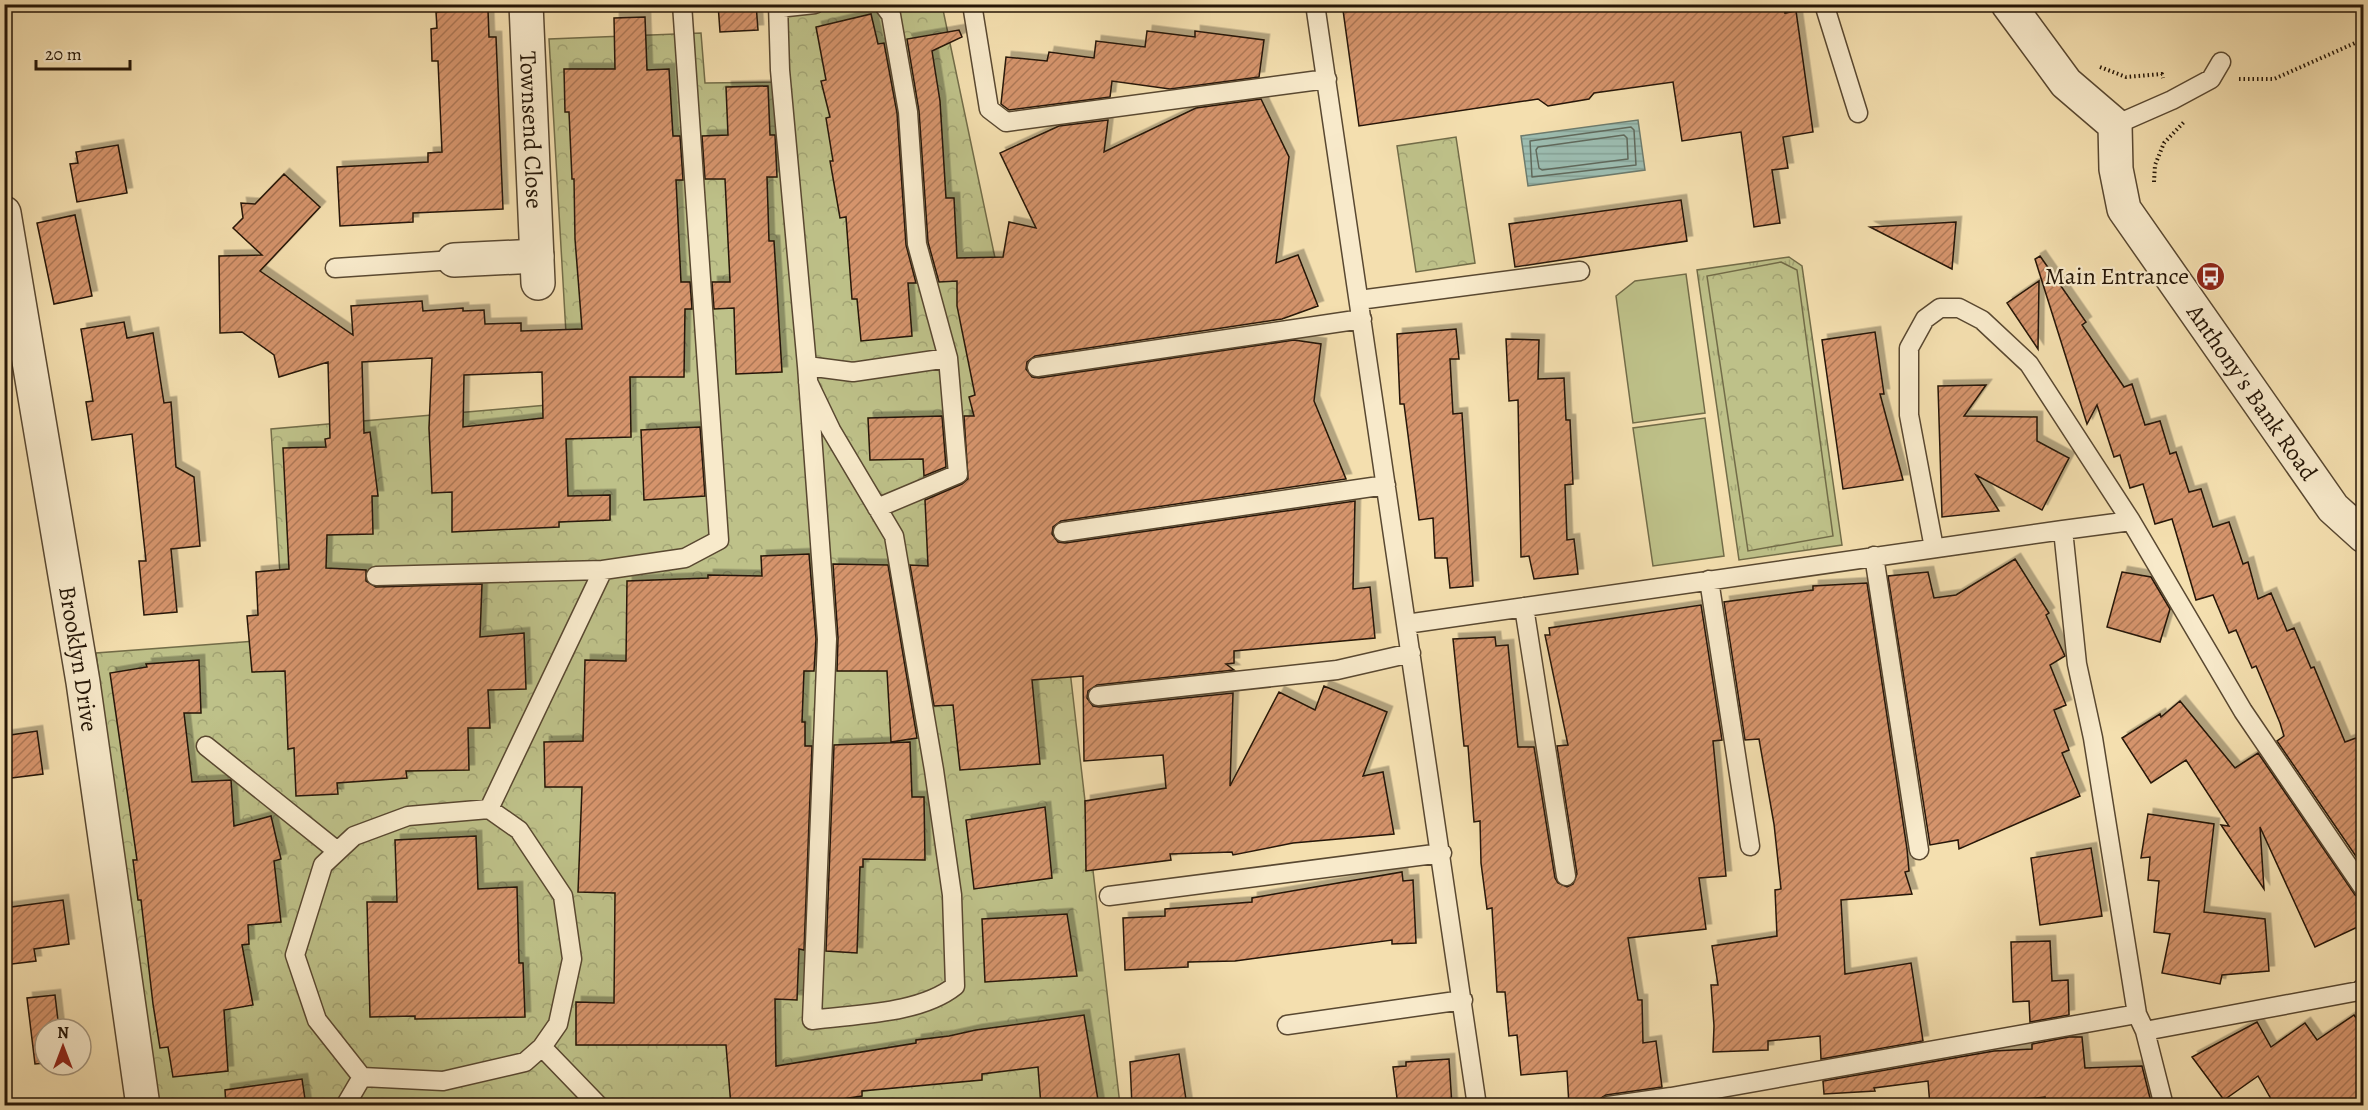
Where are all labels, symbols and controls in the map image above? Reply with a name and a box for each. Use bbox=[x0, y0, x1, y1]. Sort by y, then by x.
scale bar bbox=[36, 33, 130, 71]
text: 20 m bbox=[45, 42, 82, 66]
street label: Townsend Close bbox=[512, 50, 551, 209]
place label: Main Entrance bbox=[2045, 260, 2189, 292]
bus stop icon: Main Entrance bbox=[2194, 260, 2226, 292]
street label: Anthony's Bank Road bbox=[2179, 297, 2325, 487]
street label: Brooklyn Drive bbox=[51, 583, 106, 734]
north arrow bbox=[33, 1017, 93, 1077]
text: N bbox=[57, 1022, 69, 1044]

